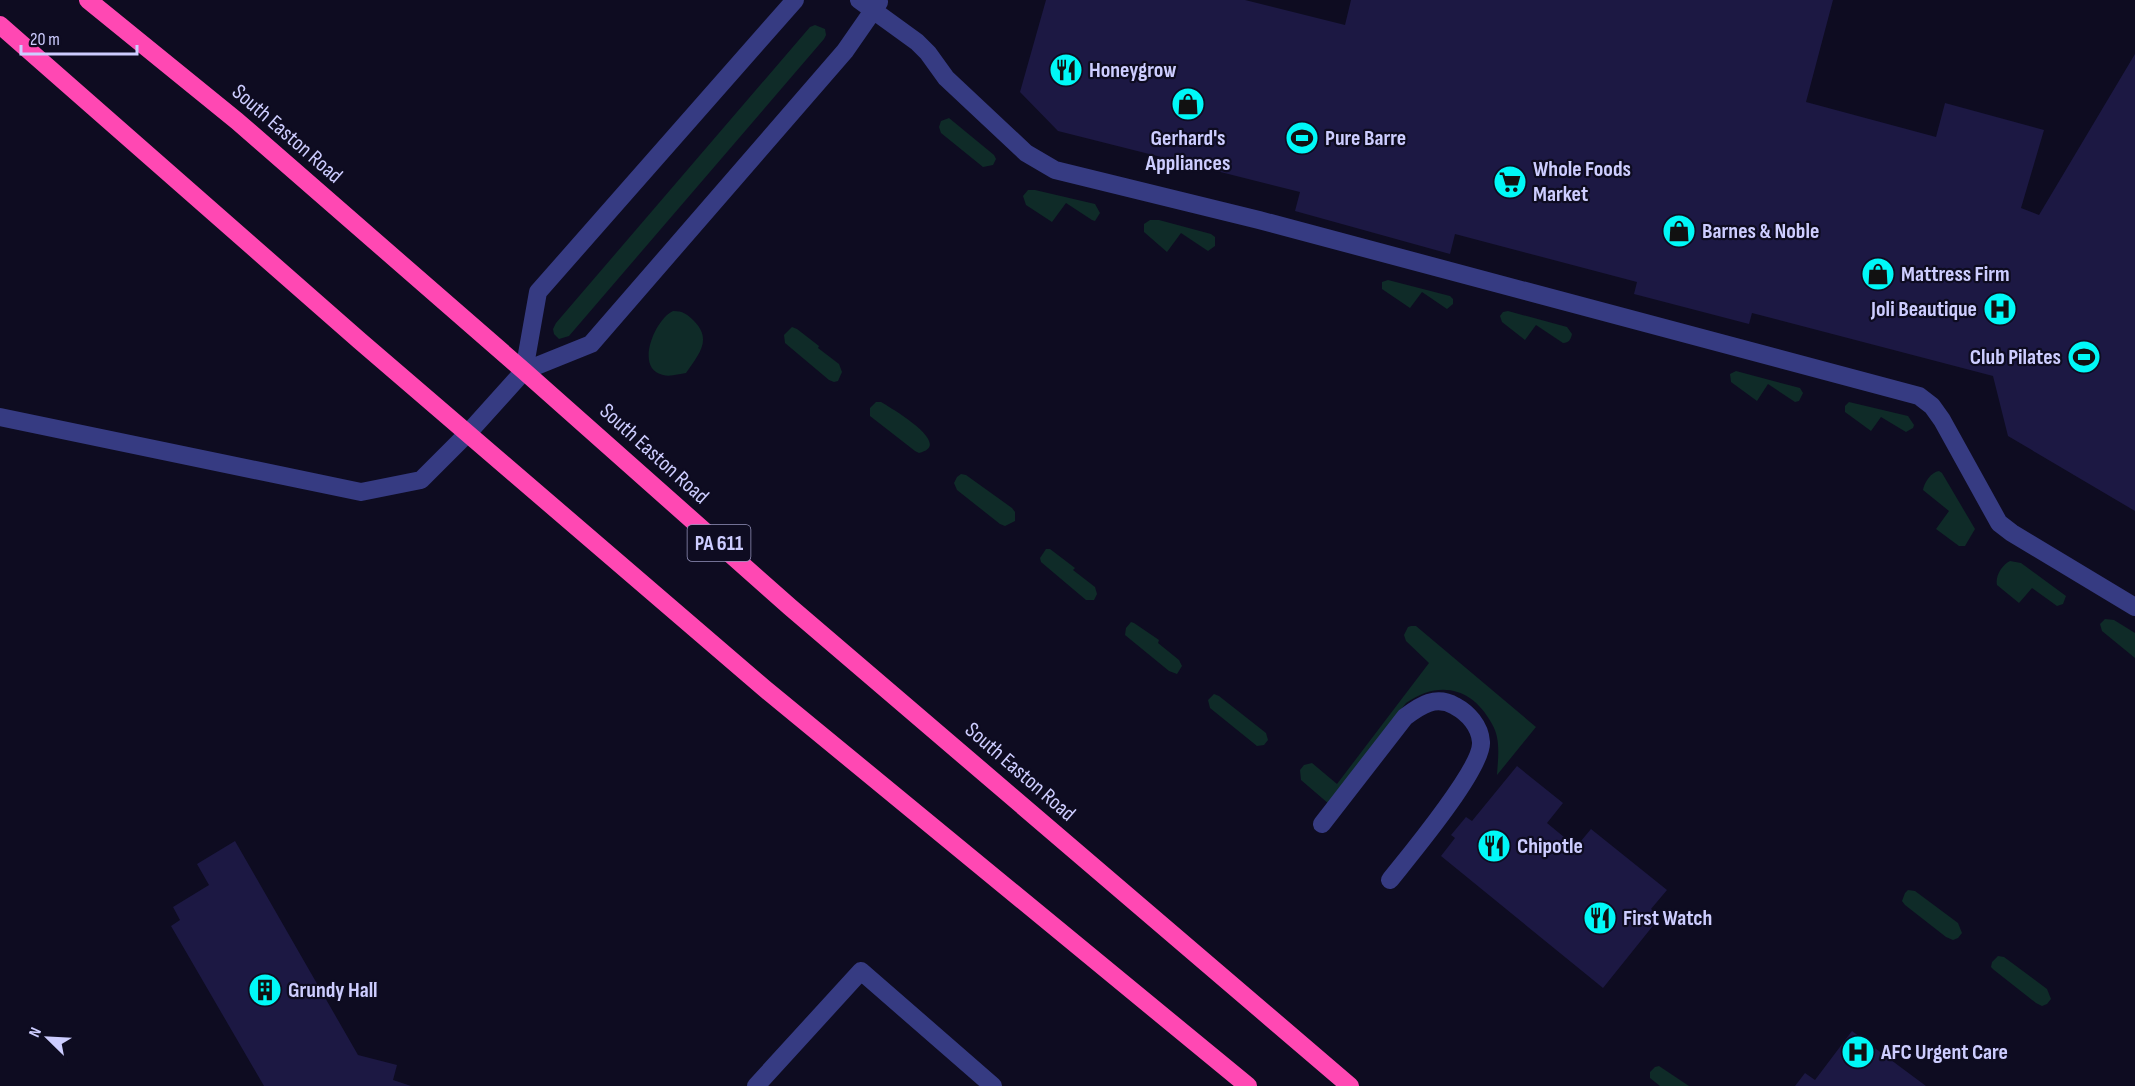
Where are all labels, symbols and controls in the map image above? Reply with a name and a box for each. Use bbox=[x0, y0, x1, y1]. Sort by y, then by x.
scale bar bbox=[21, 18, 136, 56]
text: 20 m bbox=[30, 29, 60, 50]
restaurant icon: Honeygrow bbox=[1048, 52, 1084, 88]
place label: Honeygrow bbox=[1089, 57, 1177, 84]
street label: South Easton Road bbox=[226, 79, 348, 189]
shop icon: Gerhard's Appliances bbox=[1170, 86, 1206, 122]
sports icon: Pure Barre bbox=[1284, 120, 1320, 156]
place label: Gerhard's Appliances bbox=[1145, 125, 1230, 177]
place label: Pure Barre bbox=[1325, 125, 1406, 152]
place label: Whole Foods Market bbox=[1533, 156, 1631, 208]
supermarket icon: Whole Foods Market bbox=[1492, 164, 1528, 200]
shop icon: Barnes & Noble bbox=[1661, 213, 1697, 249]
place label: Barnes & Noble bbox=[1702, 218, 1819, 245]
shop icon: Mattress Firm bbox=[1860, 256, 1896, 292]
place label: Mattress Firm bbox=[1901, 261, 2010, 288]
hospital icon: Joli Beautique bbox=[1982, 291, 2018, 327]
place label: Joli Beautique bbox=[1870, 296, 1977, 323]
sports icon: Club Pilates bbox=[2066, 339, 2102, 375]
place label: Club Pilates bbox=[1970, 344, 2061, 371]
street label: South Easton Road bbox=[594, 398, 714, 510]
road number: PA 611 bbox=[688, 525, 750, 561]
street label: South Easton Road bbox=[959, 717, 1081, 827]
restaurant icon: Chipotle bbox=[1476, 828, 1512, 864]
place label: Chipotle bbox=[1517, 833, 1583, 860]
restaurant icon: First Watch bbox=[1582, 900, 1618, 936]
place label: First Watch bbox=[1623, 905, 1712, 932]
building icon: Grundy Hall bbox=[247, 972, 283, 1008]
place label: Grundy Hall bbox=[288, 977, 378, 1004]
north arrow bbox=[18, 1008, 78, 1068]
text: N bbox=[25, 1025, 46, 1040]
hospital icon: AFC Urgent Care bbox=[1840, 1034, 1876, 1070]
place label: AFC Urgent Care bbox=[1880, 1039, 2008, 1066]

